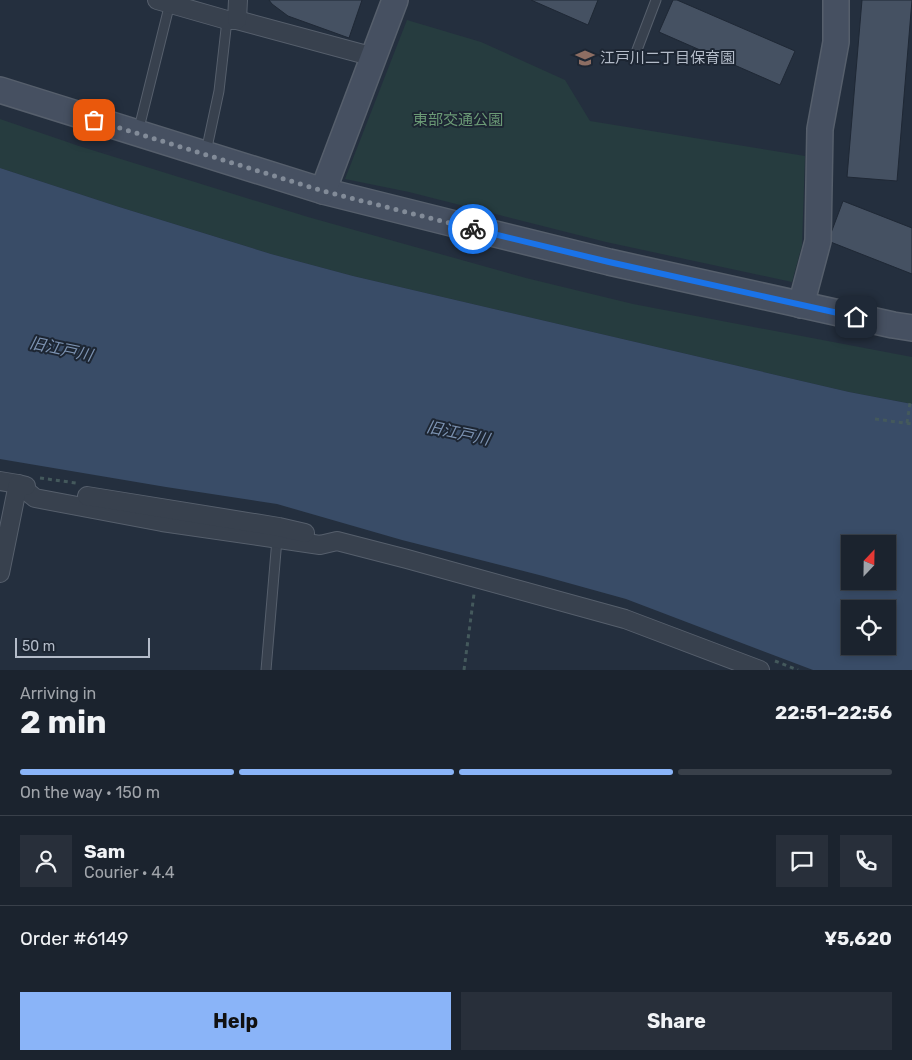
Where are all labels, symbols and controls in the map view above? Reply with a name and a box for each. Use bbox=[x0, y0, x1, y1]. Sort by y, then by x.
school or university icon: 江戸川二丁目保育園 bbox=[574, 47, 596, 69]
place label: 江戸川二丁目保育園 bbox=[600, 49, 735, 67]
pin bbox=[73, 99, 115, 141]
icon: bag bbox=[80, 106, 108, 134]
park label: 東部交通公園 bbox=[413, 111, 503, 129]
courier bbox=[448, 204, 498, 254]
icon: bike bbox=[459, 215, 487, 243]
pin bbox=[835, 296, 877, 338]
icon: home bbox=[842, 303, 870, 331]
water label: 旧江戸川 bbox=[28, 333, 96, 365]
water label: 旧江戸川 bbox=[425, 417, 493, 449]
north arrow bbox=[841, 535, 896, 590]
map controls bbox=[841, 535, 896, 655]
button: locate bbox=[841, 600, 896, 655]
scale bar bbox=[15, 635, 150, 658]
text: 50 m bbox=[22, 638, 55, 655]
text: Arriving in bbox=[20, 684, 96, 703]
text: 22:51–22:56 bbox=[775, 701, 892, 724]
text: 2 min bbox=[20, 703, 107, 741]
text: On the way · 150 m bbox=[20, 783, 160, 802]
button: person bbox=[20, 835, 72, 887]
button: chat bbox=[776, 835, 828, 887]
button: phone bbox=[840, 835, 892, 887]
text: Sam bbox=[84, 840, 125, 863]
text: Courier · 4.4 bbox=[84, 863, 175, 882]
text: Order #6149 bbox=[20, 927, 129, 950]
text: ¥5,620 bbox=[824, 927, 892, 950]
button: Help bbox=[20, 992, 451, 1050]
button: Share bbox=[461, 992, 892, 1050]

